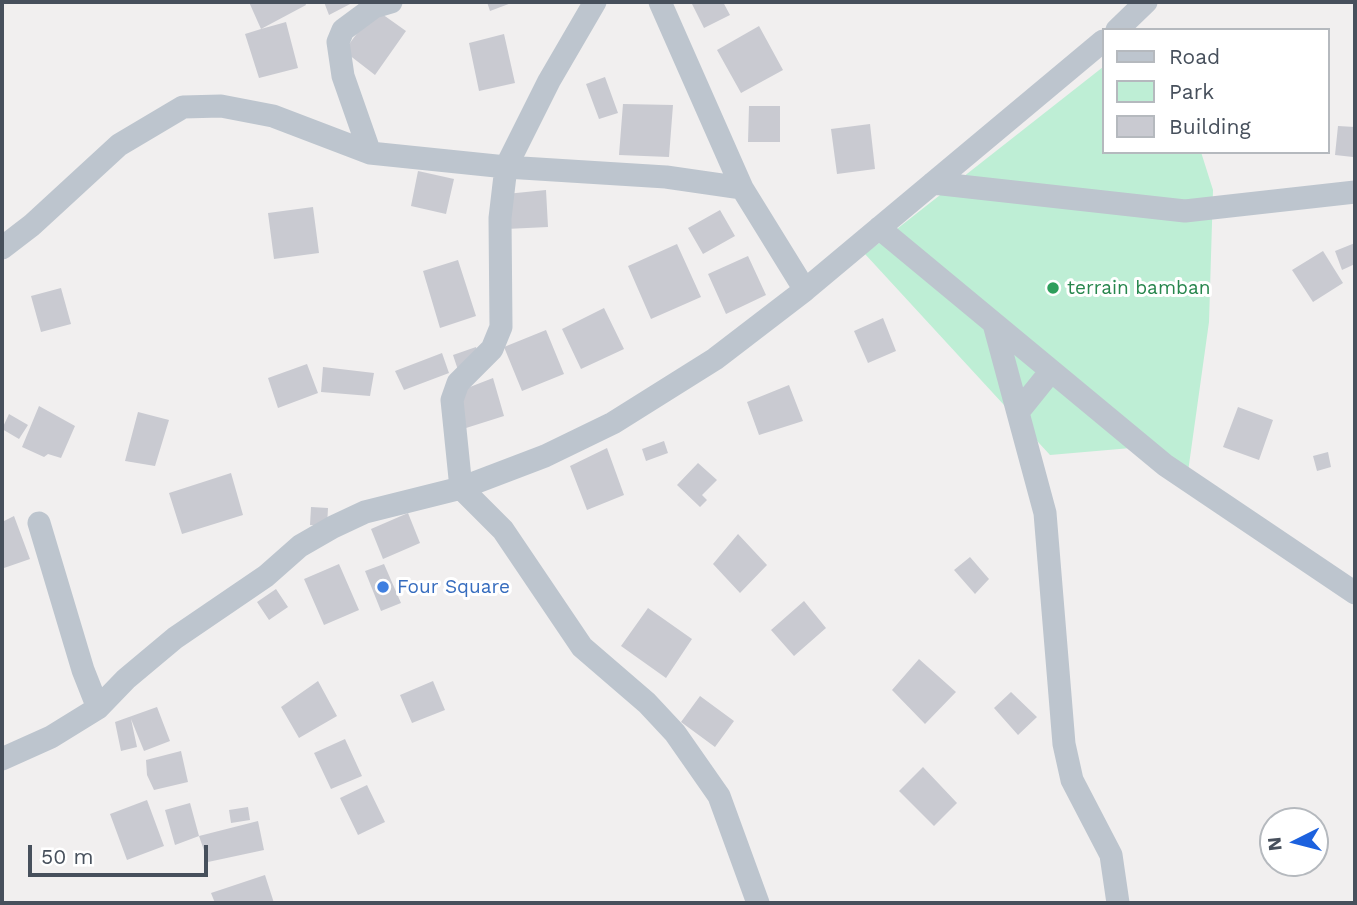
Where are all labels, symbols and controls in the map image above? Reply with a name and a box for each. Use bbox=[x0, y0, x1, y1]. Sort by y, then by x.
legend bbox=[1102, 28, 1329, 154]
text: Road bbox=[1169, 44, 1220, 69]
text: Park bbox=[1169, 79, 1214, 104]
text: Building bbox=[1169, 114, 1251, 139]
place label: terrain bamban bbox=[1067, 277, 1210, 299]
marker: terrain bamban bbox=[1045, 280, 1061, 296]
place label: Four Square bbox=[397, 576, 510, 598]
marker: Four Square bbox=[375, 579, 391, 595]
north arrow bbox=[1259, 807, 1329, 877]
scale bar bbox=[32, 832, 212, 876]
text: N bbox=[1262, 836, 1287, 852]
text: 50 m bbox=[41, 844, 93, 869]

